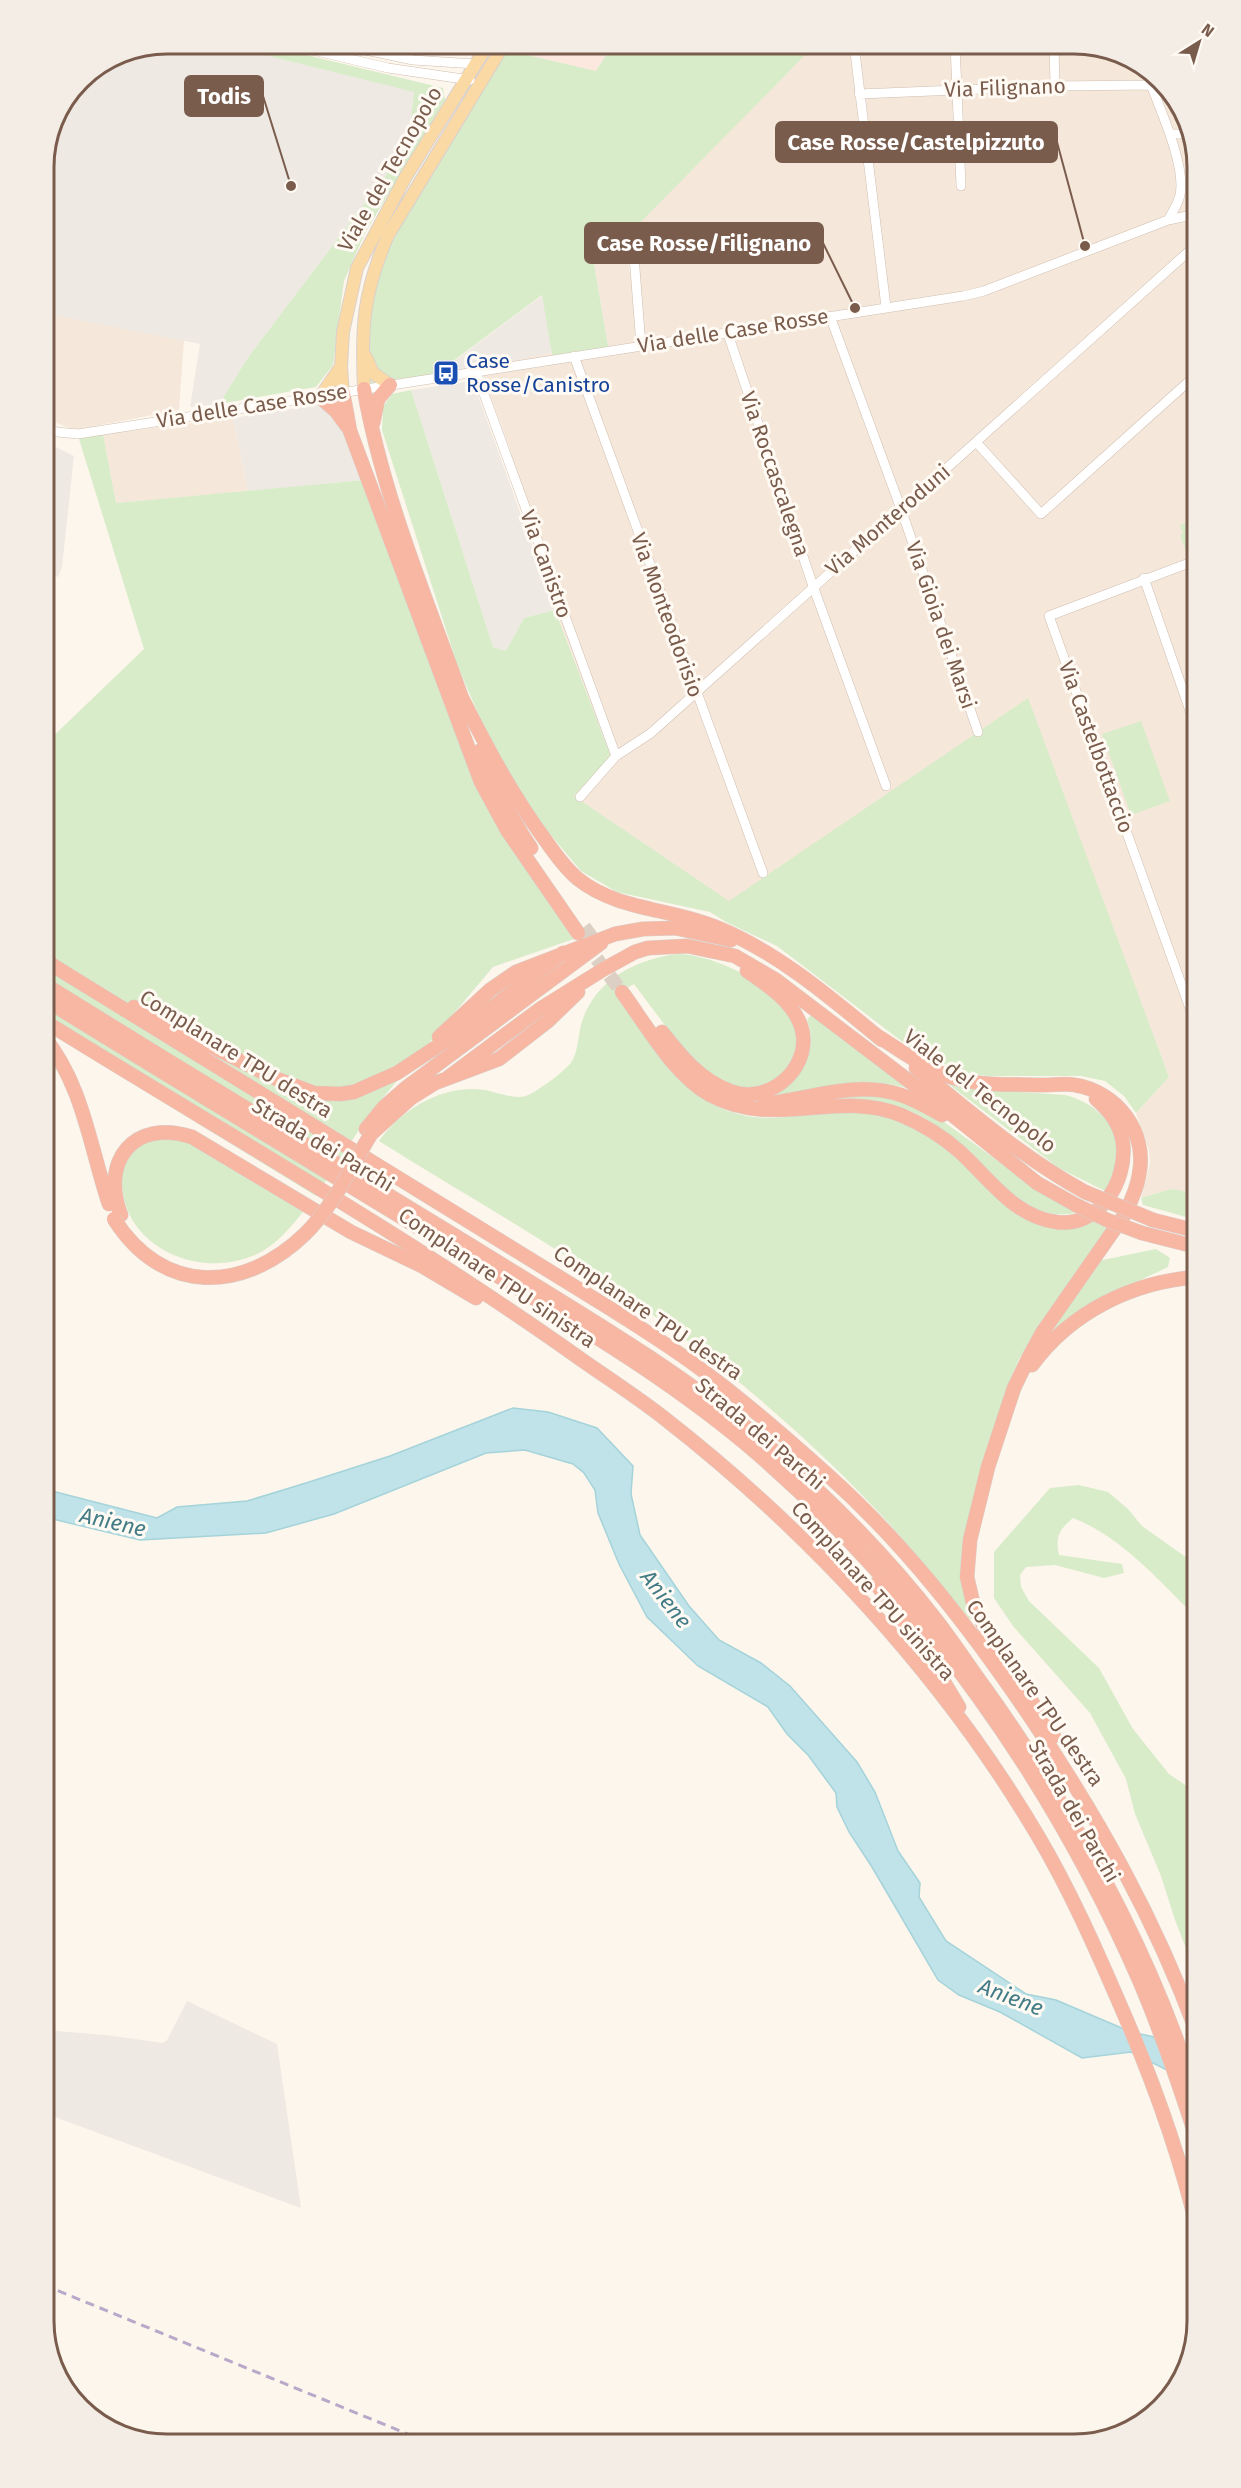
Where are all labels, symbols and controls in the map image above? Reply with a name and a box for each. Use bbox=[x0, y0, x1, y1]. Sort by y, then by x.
north arrow bbox=[1169, 12, 1229, 72]
text: N bbox=[1198, 20, 1218, 41]
street label: Via Filignano bbox=[944, 73, 1066, 103]
callout: Todis bbox=[185, 76, 263, 116]
street label: Viale del Tecnopolo bbox=[332, 82, 448, 256]
text: Todis bbox=[197, 83, 251, 110]
callout: Case Rosse/Castelpizzuto bbox=[776, 122, 1057, 162]
text: Case Rosse/Castelpizzuto bbox=[787, 129, 1045, 156]
callout: Case Rosse/Filignano bbox=[585, 223, 823, 263]
text: Case Rosse/Filignano bbox=[597, 230, 811, 257]
street label: Via delle Case Rosse bbox=[636, 303, 830, 359]
place label: Case Rosse/Canistro bbox=[466, 348, 610, 398]
bus stop icon: Case Rosse/Canistro bbox=[431, 358, 461, 388]
street label: Via delle Case Rosse bbox=[155, 378, 349, 434]
street label: Via Roccascalegna bbox=[735, 388, 815, 560]
street label: Via Monteroduni bbox=[820, 459, 956, 581]
street label: Via Canistro bbox=[514, 506, 578, 622]
street label: Via Monteodorisio bbox=[625, 529, 709, 701]
street label: Via Gioia dei Marsi bbox=[900, 538, 982, 712]
street label: Via Castelbottaccio bbox=[1053, 657, 1139, 837]
street label: Complanare TPU destra bbox=[135, 984, 337, 1124]
street label: Viale del Tecnopolo bbox=[899, 1023, 1061, 1159]
street label: Strada dei Parchi bbox=[247, 1092, 399, 1198]
street label: Complanare TPU sinistra bbox=[393, 1202, 601, 1354]
street label: Complanare TPU destra bbox=[549, 1240, 747, 1386]
street label: Strada dei Parchi bbox=[690, 1372, 830, 1496]
street label: Complanare TPU sinistra bbox=[786, 1496, 960, 1686]
water label: Aniene bbox=[76, 1501, 149, 1543]
water label: Aniene bbox=[634, 1564, 697, 1634]
street label: Complanare TPU destra bbox=[961, 1594, 1109, 1792]
street label: Strada dei Parchi bbox=[1022, 1735, 1126, 1887]
water label: Aniene bbox=[974, 1972, 1047, 2022]

